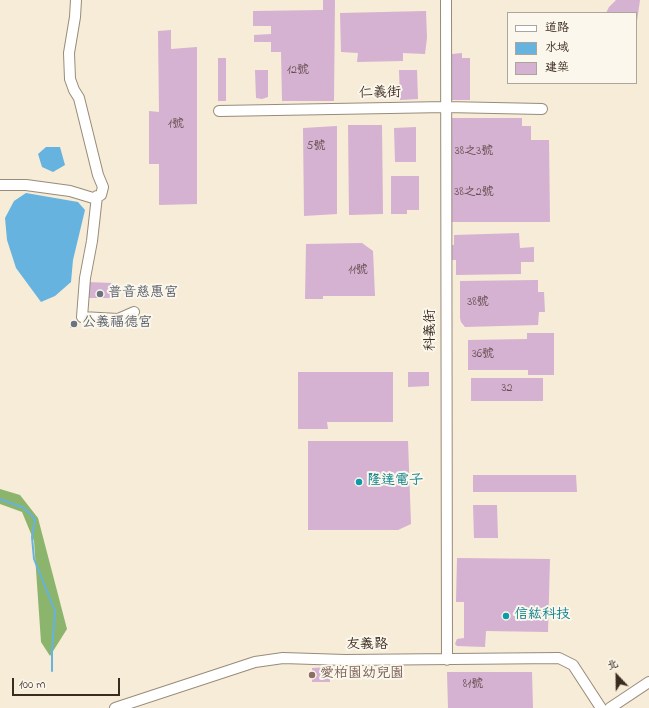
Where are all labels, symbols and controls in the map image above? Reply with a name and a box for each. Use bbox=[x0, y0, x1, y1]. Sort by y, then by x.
legend bbox=[507, 12, 637, 84]
text: 道路 bbox=[545, 19, 569, 37]
text: 水域 bbox=[545, 39, 569, 57]
text: 建築 bbox=[545, 59, 569, 77]
house number: 12號 bbox=[287, 64, 309, 78]
street label: 仁義街 bbox=[359, 85, 401, 103]
house number: 1號 bbox=[168, 118, 184, 132]
house number: 5號 bbox=[307, 140, 325, 154]
house number: 38之3號 bbox=[455, 145, 493, 159]
house number: 38之2號 bbox=[454, 186, 494, 200]
house number: 11號 bbox=[348, 264, 368, 278]
place label: 普音慈惠宮 bbox=[108, 286, 178, 302]
marker: 普音慈惠宮 bbox=[95, 289, 105, 299]
house number: 38號 bbox=[467, 296, 489, 310]
street label: 科義街 bbox=[424, 309, 440, 351]
place label: 公義福德宮 bbox=[82, 316, 152, 332]
marker: 公義福德宮 bbox=[69, 319, 79, 329]
house number: 36號 bbox=[472, 348, 494, 362]
house number: 32 bbox=[502, 382, 512, 396]
place label: 隆達電子 bbox=[367, 474, 423, 490]
marker: 隆達電子 bbox=[354, 477, 364, 487]
place label: 信紘科技 bbox=[514, 608, 570, 624]
marker: 信紘科技 bbox=[501, 611, 511, 621]
street label: 友義路 bbox=[346, 638, 388, 654]
text: 北 bbox=[604, 655, 621, 674]
north arrow bbox=[597, 656, 637, 696]
place label: 愛柏園幼兒園 bbox=[320, 667, 404, 683]
scale bar bbox=[14, 670, 122, 696]
marker: 愛柏園幼兒園 bbox=[307, 670, 317, 680]
text: 100 m bbox=[19, 676, 46, 694]
house number: 81號 bbox=[463, 678, 483, 692]

